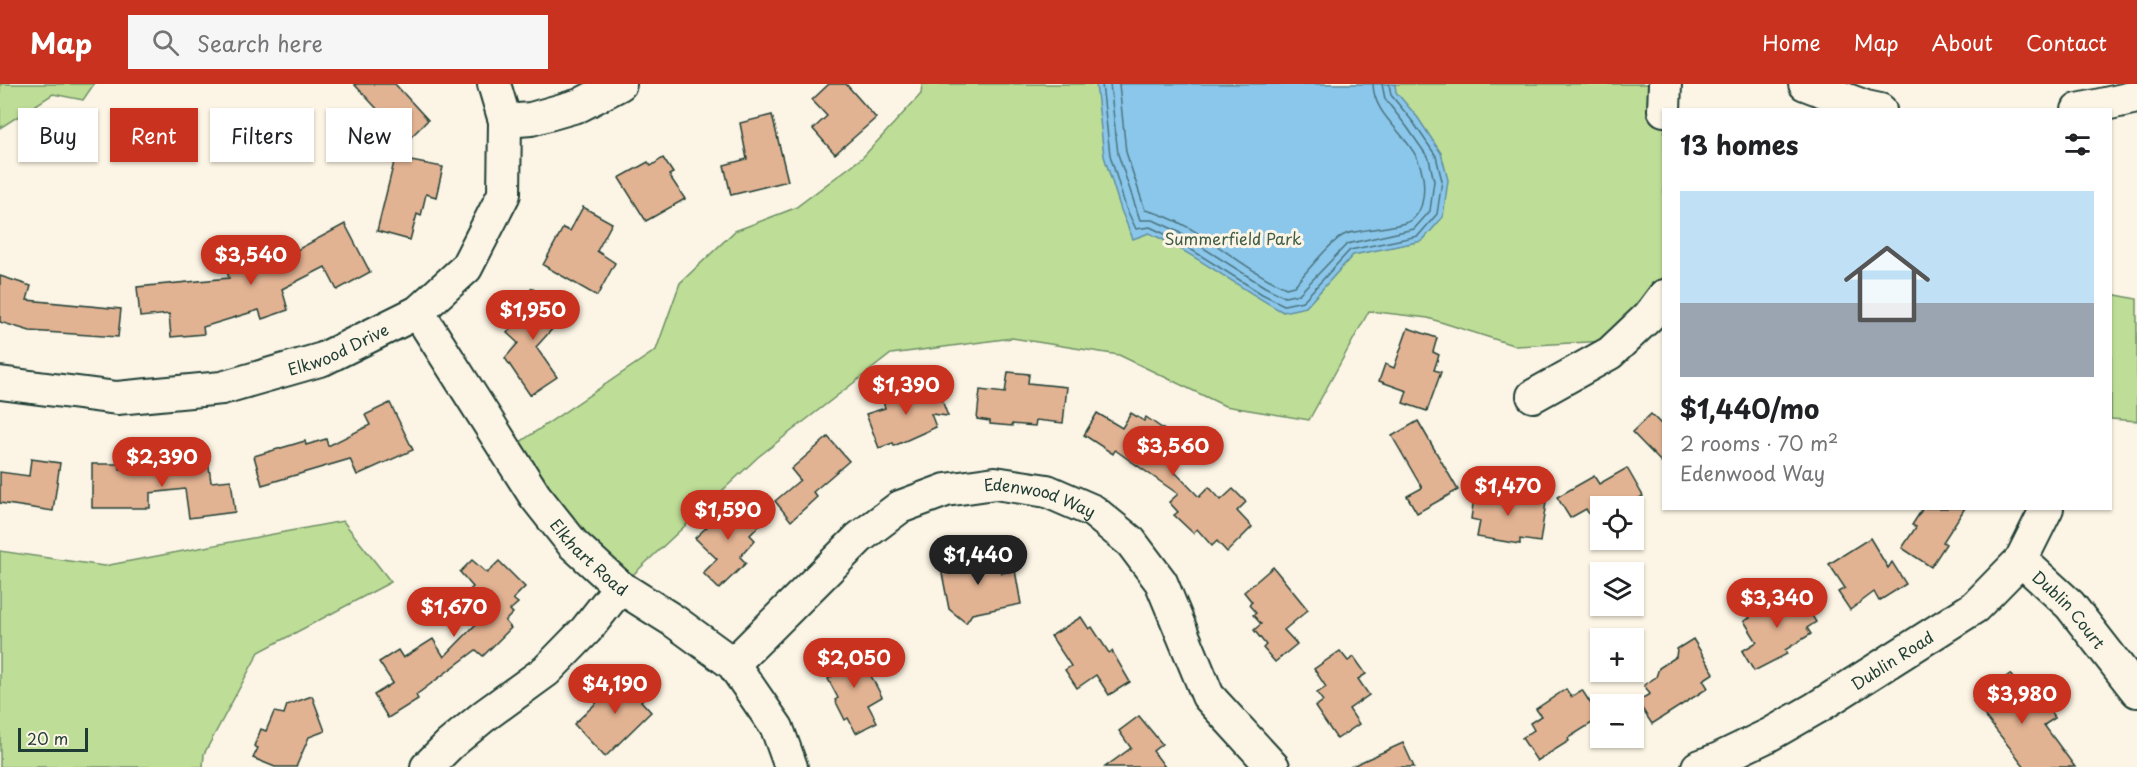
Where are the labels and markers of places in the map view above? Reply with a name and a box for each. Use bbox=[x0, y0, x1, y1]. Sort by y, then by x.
pin: $3,540 bbox=[202, 235, 300, 286]
pin: $1,950 bbox=[484, 290, 582, 341]
pin: $1,390 bbox=[857, 365, 955, 416]
pin: $3,560 bbox=[1124, 426, 1222, 477]
pin: $2,390 bbox=[113, 437, 211, 488]
pin: $1,470 bbox=[1459, 466, 1557, 517]
pin: $1,590 bbox=[679, 490, 777, 541]
pin: $1,440 bbox=[929, 535, 1027, 586]
pin: $3,340 bbox=[1728, 578, 1826, 629]
pin: $1,670 bbox=[405, 587, 503, 638]
pin: $2,050 bbox=[805, 638, 903, 689]
pin: $4,190 bbox=[566, 664, 664, 715]
pin: $3,980 bbox=[1973, 674, 2071, 725]

